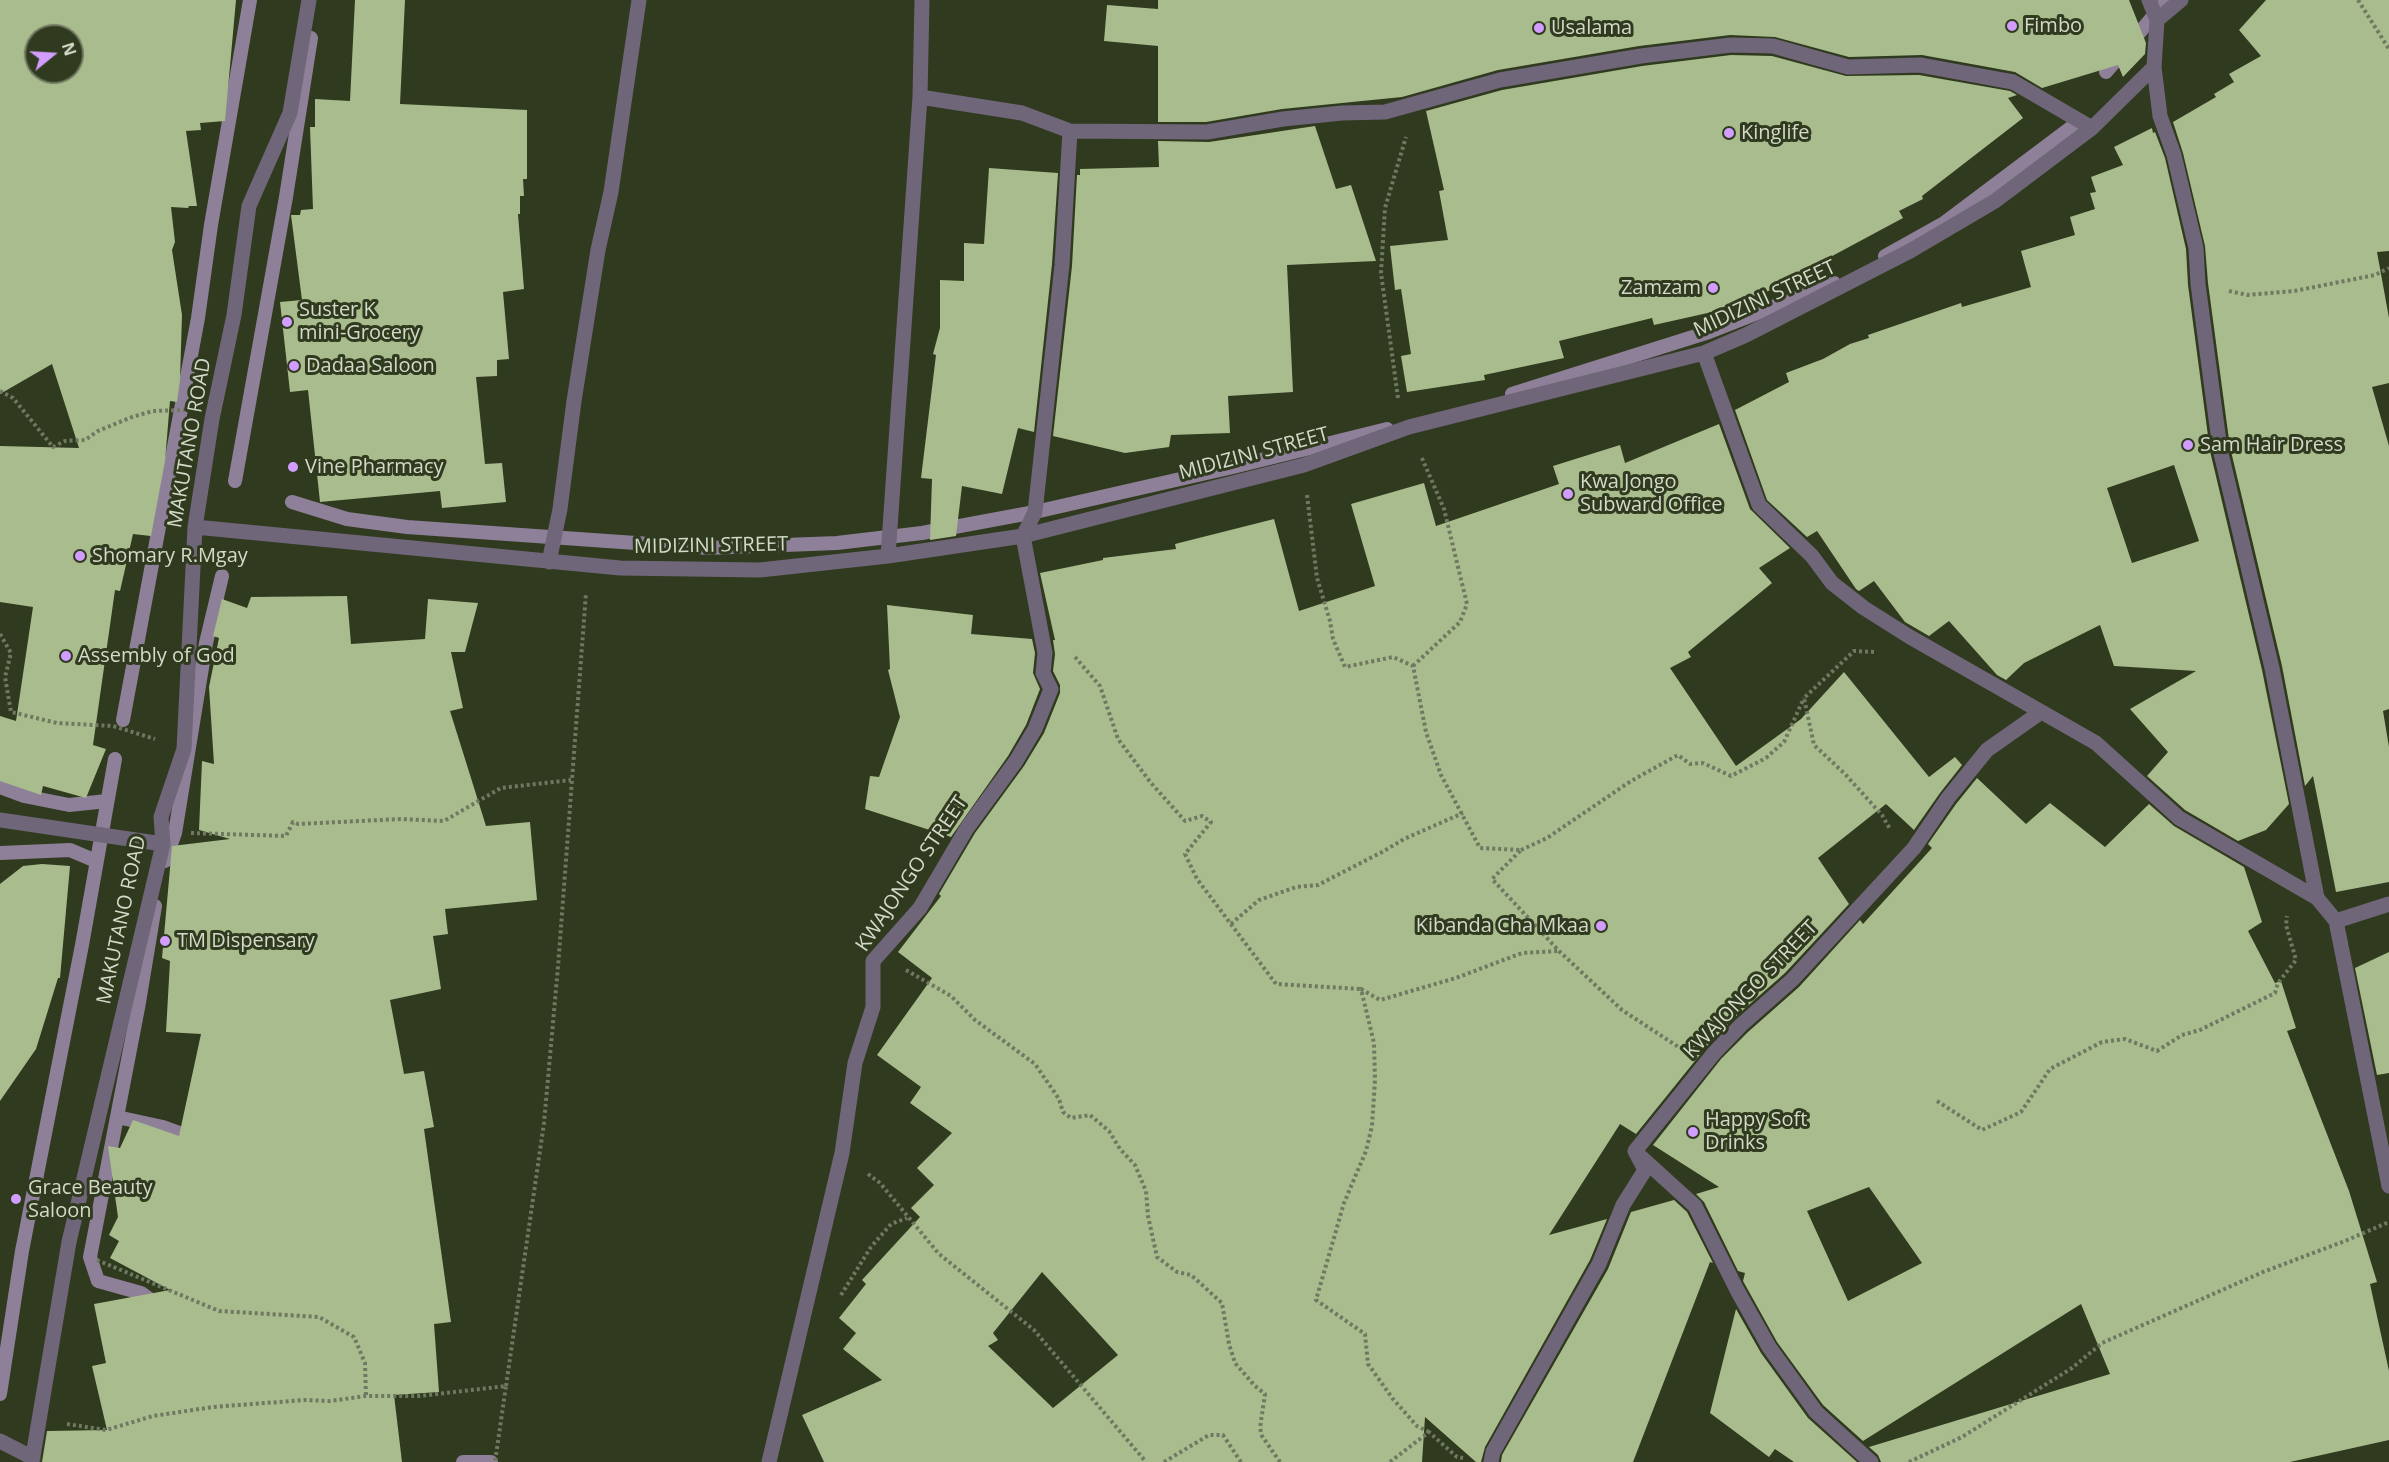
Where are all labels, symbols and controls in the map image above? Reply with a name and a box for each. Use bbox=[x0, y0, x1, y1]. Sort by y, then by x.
place label: Fimbo bbox=[2024, 14, 2082, 38]
place label: Usalama bbox=[1551, 16, 1632, 40]
marker: Fimbo bbox=[2005, 19, 2019, 33]
marker: Usalama bbox=[1532, 21, 1546, 35]
north arrow bbox=[24, 24, 84, 84]
text: N bbox=[57, 39, 82, 59]
place label: Kinglife bbox=[1741, 121, 1809, 145]
marker: Kinglife bbox=[1722, 126, 1736, 140]
street label: MIDIZINI STREET bbox=[1690, 256, 1840, 342]
place label: Zamzam bbox=[1621, 276, 1701, 300]
marker: Zamzam bbox=[1706, 281, 1720, 295]
place label: Suster K mini-Grocery bbox=[299, 298, 420, 345]
marker: Suster K mini-Grocery bbox=[280, 315, 294, 329]
place label: Dadaa Saloon bbox=[306, 354, 435, 378]
street label: MAKUTANO ROAD bbox=[163, 356, 217, 530]
marker: Dadaa Saloon bbox=[287, 359, 301, 373]
street label: MIDIZINI STREET bbox=[1176, 422, 1332, 486]
place label: Sam Hair Dress bbox=[2200, 433, 2343, 457]
marker: Sam Hair Dress bbox=[2181, 438, 2195, 452]
place label: Vine Pharmacy bbox=[305, 455, 443, 479]
marker: Vine Pharmacy bbox=[286, 460, 300, 474]
place label: Kwa Jongo Subward Office bbox=[1580, 470, 1723, 517]
marker: Kwa Jongo Subward Office bbox=[1561, 487, 1575, 501]
street label: MIDIZINI STREET bbox=[634, 533, 788, 559]
place label: Shomary R.Mgay bbox=[92, 544, 248, 568]
marker: Shomary R.Mgay bbox=[73, 549, 87, 563]
place label: Assembly of God bbox=[78, 644, 235, 668]
marker: Assembly of God bbox=[59, 649, 73, 663]
street label: KWAJONGO STREET bbox=[851, 792, 973, 956]
street label: MAKUTANO ROAD bbox=[92, 833, 152, 1007]
place label: Kibanda Cha Mkaa bbox=[1416, 914, 1589, 938]
street label: KWAJONGO STREET bbox=[1679, 916, 1823, 1064]
marker: Kibanda Cha Mkaa bbox=[1594, 919, 1608, 933]
place label: TM Dispensary bbox=[177, 929, 315, 953]
marker: TM Dispensary bbox=[158, 934, 172, 948]
place label: Happy Soft Drinks bbox=[1705, 1108, 1807, 1155]
marker: Happy Soft Drinks bbox=[1686, 1125, 1700, 1139]
place label: Grace Beauty Saloon bbox=[28, 1176, 153, 1223]
marker: Grace Beauty Saloon bbox=[9, 1192, 23, 1206]

